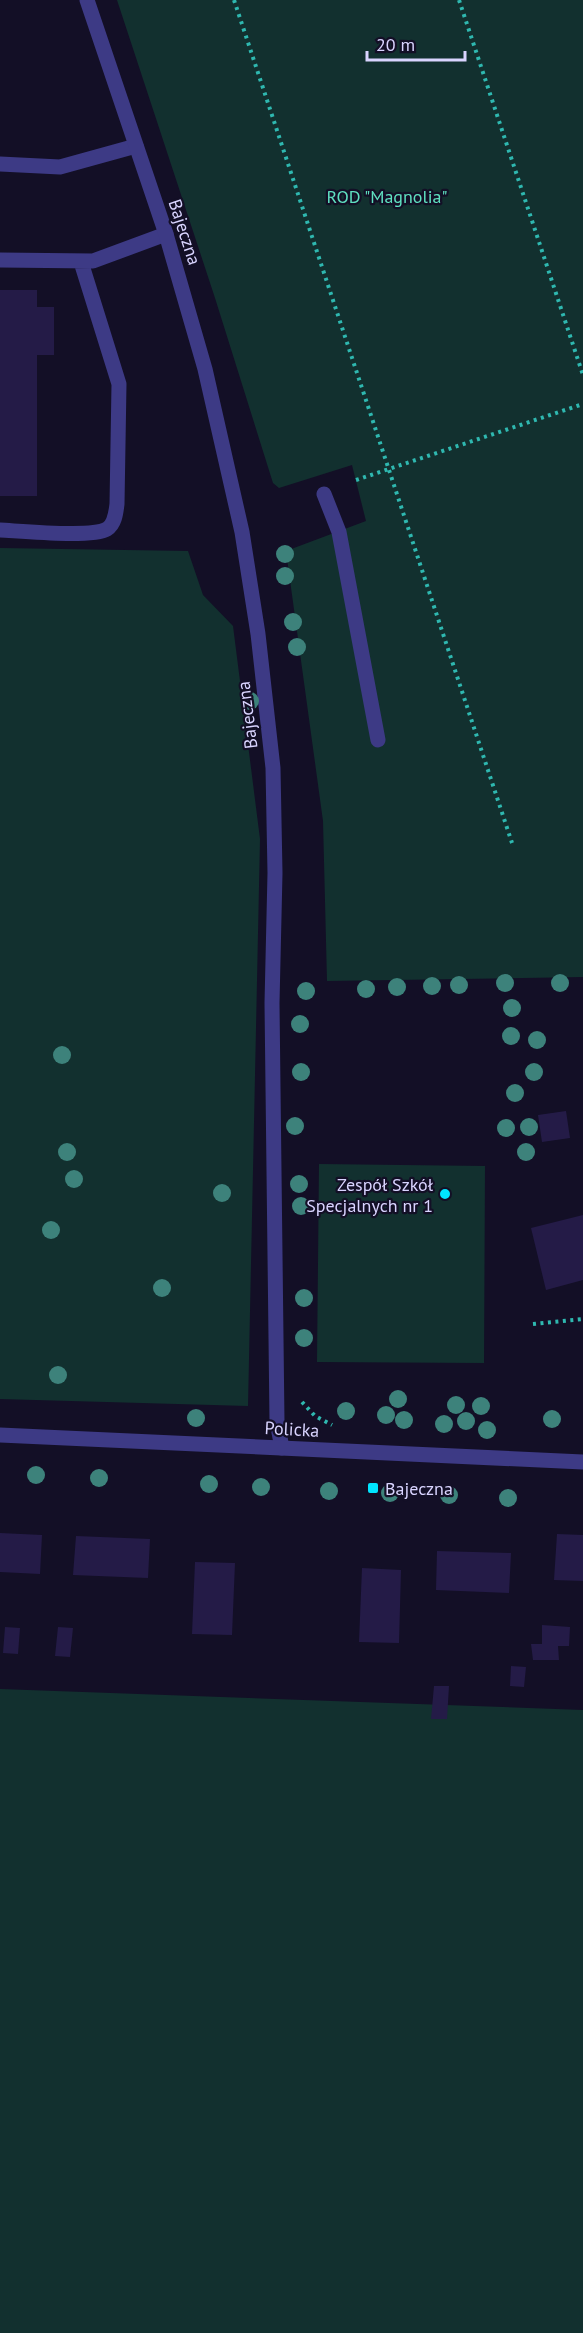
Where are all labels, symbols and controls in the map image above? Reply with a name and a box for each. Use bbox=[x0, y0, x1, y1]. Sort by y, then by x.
scale bar bbox=[367, 24, 464, 62]
text: 20 m bbox=[376, 33, 415, 56]
park label: ROD "Magnolia" bbox=[327, 185, 447, 208]
street label: Bajeczna bbox=[164, 196, 206, 268]
street label: Bajeczna bbox=[231, 680, 263, 750]
place label: Zespół Szkół Specjalnych nr 1 bbox=[306, 1173, 434, 1217]
marker: Zespół Szkół Specjalnych nr 1 bbox=[438, 1187, 452, 1201]
street label: Policka bbox=[264, 1416, 320, 1442]
place label: Bajeczna bbox=[385, 1477, 453, 1500]
marker: Bajeczna bbox=[366, 1481, 380, 1495]

